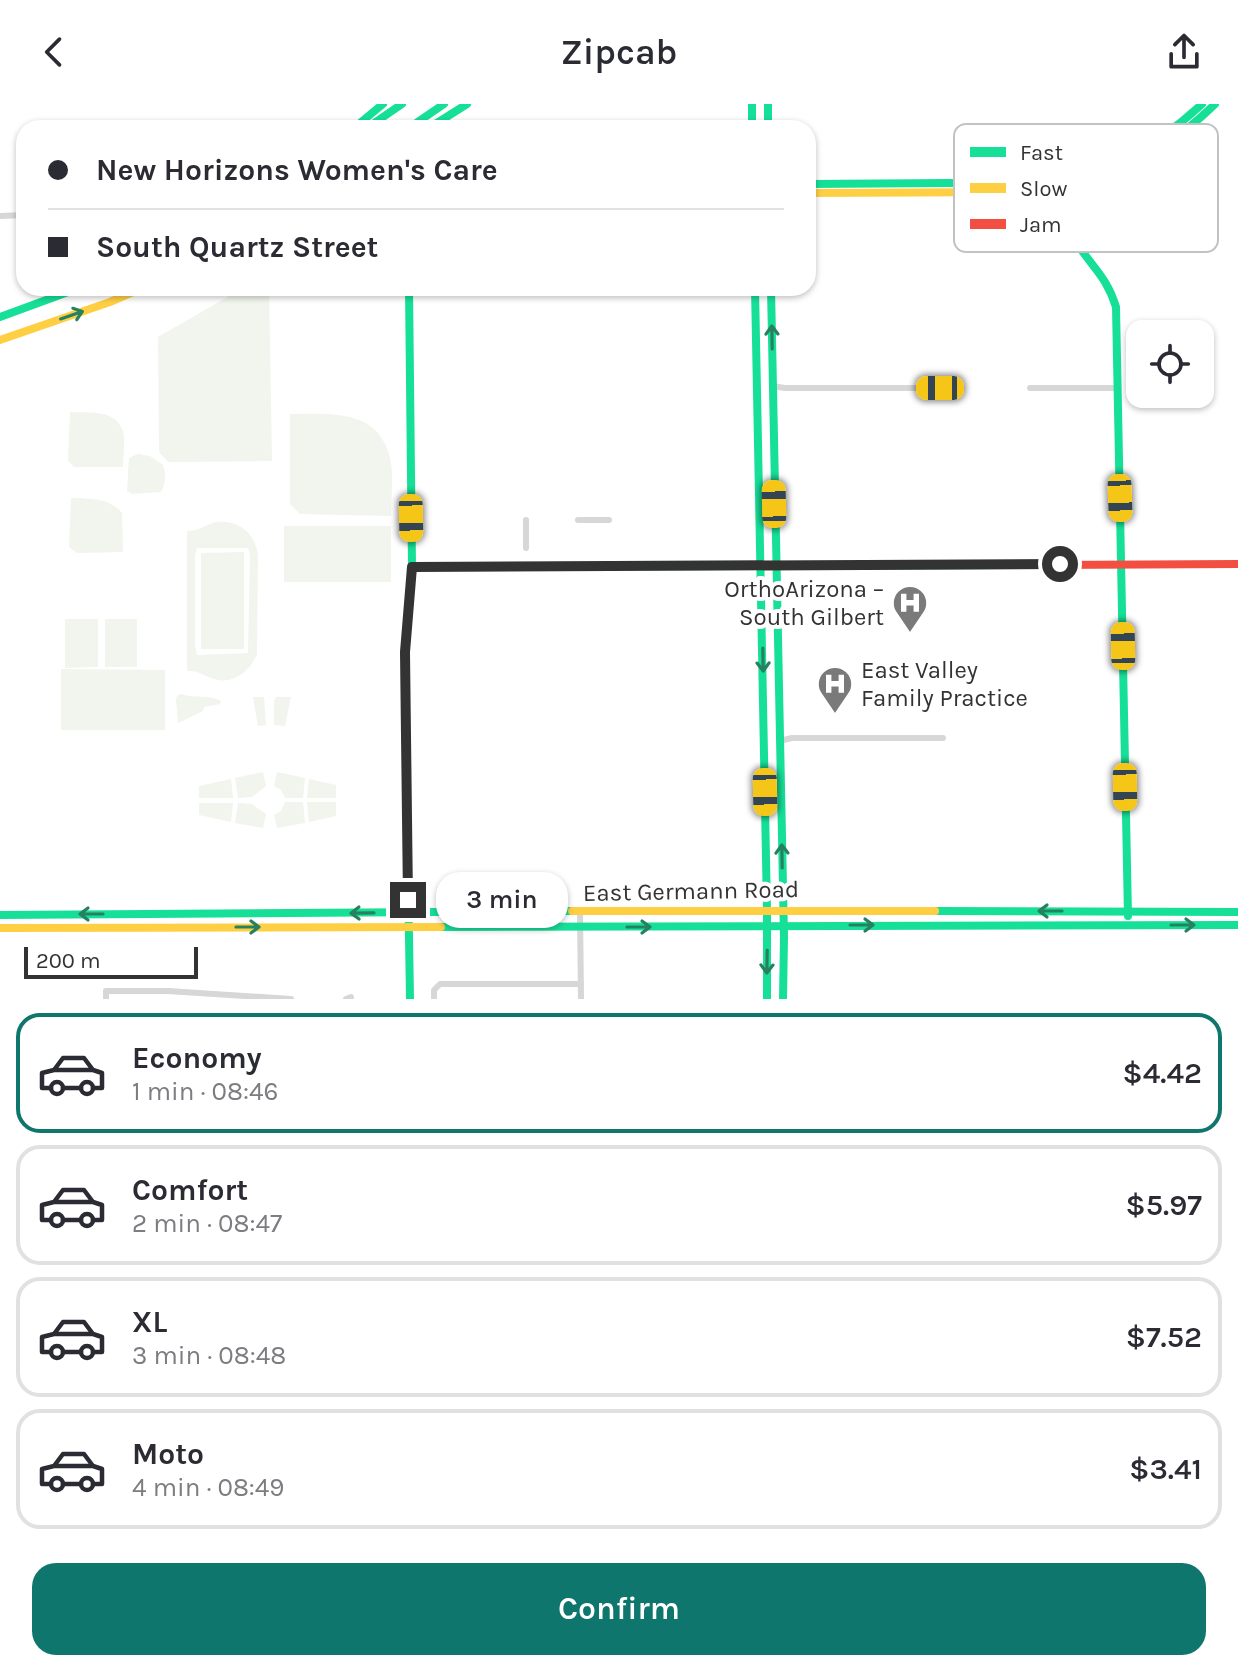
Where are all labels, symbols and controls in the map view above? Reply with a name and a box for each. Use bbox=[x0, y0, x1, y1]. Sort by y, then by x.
icon: back bbox=[32, 30, 76, 74]
icon: share bbox=[1162, 30, 1206, 74]
text: Zipcab bbox=[561, 31, 678, 73]
legend bbox=[954, 124, 1218, 252]
text: Fast bbox=[1020, 140, 1063, 166]
text: New Horizons Women's Care bbox=[96, 152, 498, 188]
text: Slow bbox=[1020, 176, 1067, 202]
text: Jam bbox=[1020, 212, 1062, 238]
text: South Quartz Street bbox=[96, 229, 378, 265]
one-way arrow bbox=[59, 307, 84, 322]
map controls bbox=[1126, 320, 1214, 408]
button: locate bbox=[1126, 320, 1214, 408]
one-way arrow bbox=[764, 324, 779, 351]
car bbox=[916, 376, 964, 400]
car bbox=[1107, 474, 1133, 522]
car bbox=[762, 480, 786, 528]
car bbox=[399, 494, 423, 542]
route start bbox=[1042, 546, 1078, 582]
place label: OrthoArizona – South Gilbert bbox=[724, 575, 884, 631]
hospital icon: OrthoArizona – South Gilbert bbox=[891, 584, 929, 634]
car bbox=[1111, 622, 1135, 670]
one-way arrow bbox=[755, 646, 771, 673]
place label: East Valley Family Practice bbox=[861, 656, 1028, 712]
hospital icon: East Valley Family Practice bbox=[816, 665, 854, 715]
car bbox=[1113, 763, 1137, 811]
car bbox=[753, 768, 777, 816]
one-way arrow bbox=[774, 843, 790, 870]
callout: 3 min bbox=[436, 872, 568, 928]
street label: East Germann Road bbox=[583, 875, 799, 907]
route end bbox=[390, 882, 426, 918]
text: 3 min bbox=[466, 884, 538, 915]
one-way arrow bbox=[1037, 903, 1064, 919]
one-way arrow bbox=[349, 905, 376, 921]
one-way arrow bbox=[78, 906, 105, 922]
one-way arrow bbox=[848, 917, 875, 933]
one-way arrow bbox=[1169, 917, 1196, 933]
one-way arrow bbox=[234, 919, 261, 935]
one-way arrow bbox=[625, 919, 652, 934]
scale bar bbox=[24, 943, 198, 979]
text: 200 m bbox=[36, 948, 101, 974]
one-way arrow bbox=[760, 948, 775, 975]
icon: car bbox=[36, 1037, 108, 1109]
text: Economy bbox=[132, 1040, 262, 1076]
text: $4.42 bbox=[1123, 1055, 1202, 1091]
text: 1 min · 08:46 bbox=[132, 1076, 278, 1107]
icon: car bbox=[36, 1169, 108, 1241]
text: Comfort bbox=[132, 1172, 248, 1208]
text: $5.97 bbox=[1126, 1187, 1202, 1223]
text: 2 min · 08:47 bbox=[132, 1208, 282, 1239]
icon: car bbox=[36, 1301, 108, 1373]
text: XL bbox=[132, 1304, 167, 1340]
text: $7.52 bbox=[1126, 1319, 1202, 1355]
text: 3 min · 08:48 bbox=[132, 1340, 286, 1371]
icon: car bbox=[36, 1433, 108, 1505]
text: Moto bbox=[132, 1436, 204, 1472]
text: $3.41 bbox=[1129, 1451, 1202, 1487]
text: 4 min · 08:49 bbox=[132, 1472, 284, 1503]
button: Confirm bbox=[32, 1563, 1206, 1655]

